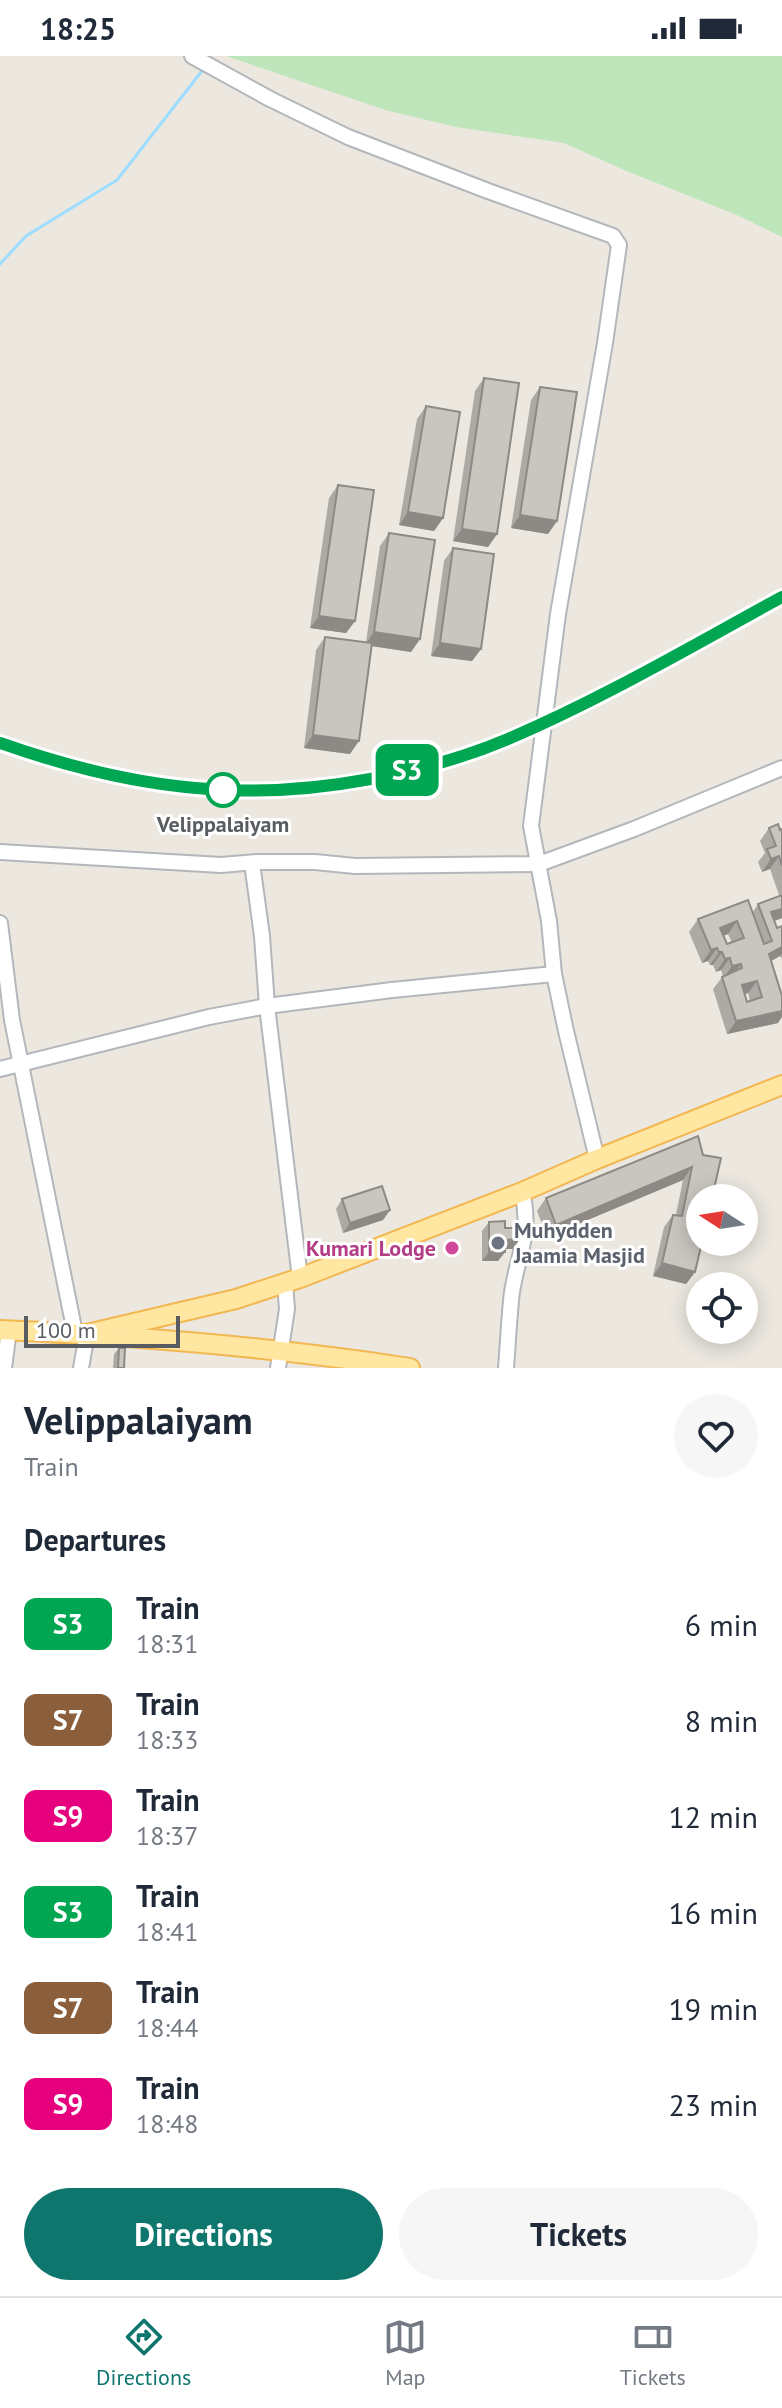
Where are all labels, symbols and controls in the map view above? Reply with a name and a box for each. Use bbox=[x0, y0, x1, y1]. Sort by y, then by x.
text: 18:25 bbox=[40, 9, 116, 48]
line badge: S3 bbox=[371, 744, 443, 796]
text: S3 bbox=[392, 751, 422, 788]
marker: Velippalaiyam bbox=[206, 773, 240, 807]
place label: Velippalaiyam bbox=[156, 810, 289, 838]
north arrow bbox=[686, 1184, 758, 1256]
map controls bbox=[686, 1184, 758, 1344]
place label: Muhydden Jaamia Masjid bbox=[513, 1216, 645, 1269]
place label: Kumari Lodge bbox=[306, 1234, 436, 1262]
marker: Muhydden Jaamia Masjid bbox=[489, 1234, 507, 1252]
marker: Kumari Lodge bbox=[443, 1239, 461, 1257]
button: locate bbox=[686, 1272, 758, 1344]
scale bar bbox=[24, 1312, 180, 1348]
text: 100 m bbox=[36, 1316, 96, 1344]
button: heart bbox=[674, 1394, 758, 1478]
text: Velippalaiyam bbox=[24, 1395, 253, 1444]
text: Train bbox=[24, 1450, 79, 1483]
text: Departures bbox=[24, 1520, 166, 1559]
text: Train bbox=[136, 1588, 200, 1627]
text: S3 bbox=[53, 1605, 83, 1642]
text: 6 min bbox=[685, 1605, 758, 1644]
text: 18:31 bbox=[136, 1627, 198, 1660]
text: Train bbox=[136, 1684, 200, 1723]
text: S7 bbox=[53, 1701, 83, 1738]
text: 8 min bbox=[685, 1701, 758, 1740]
text: 18:33 bbox=[136, 1723, 198, 1756]
text: Train bbox=[136, 1780, 200, 1819]
text: S9 bbox=[53, 1797, 83, 1834]
text: 12 min bbox=[668, 1797, 758, 1836]
text: 18:37 bbox=[136, 1819, 198, 1852]
text: Train bbox=[136, 1876, 200, 1915]
text: S3 bbox=[53, 1893, 83, 1930]
text: 16 min bbox=[668, 1893, 758, 1932]
text: 18:41 bbox=[136, 1915, 198, 1948]
text: Train bbox=[136, 1972, 200, 2011]
text: S7 bbox=[53, 1989, 83, 2026]
text: 19 min bbox=[668, 1989, 758, 2028]
text: 18:44 bbox=[136, 2011, 198, 2044]
text: Train bbox=[136, 2068, 200, 2107]
text: S9 bbox=[53, 2085, 83, 2122]
text: 23 min bbox=[668, 2085, 758, 2124]
text: 18:48 bbox=[136, 2107, 198, 2140]
button: Directions bbox=[24, 2188, 383, 2280]
button: Tickets bbox=[399, 2188, 758, 2280]
tab: Directions bbox=[96, 2315, 191, 2391]
tab: Map bbox=[383, 2315, 427, 2391]
tab: Tickets bbox=[620, 2315, 686, 2391]

